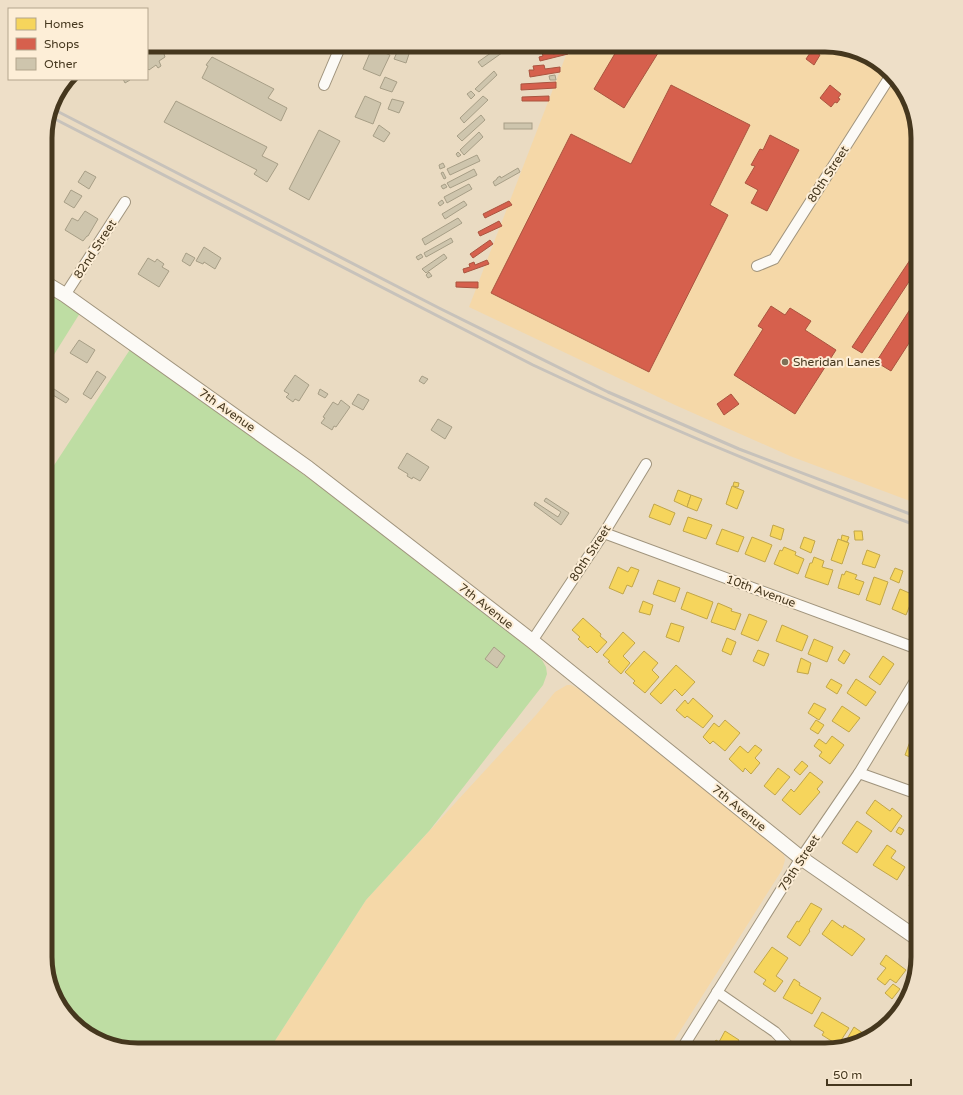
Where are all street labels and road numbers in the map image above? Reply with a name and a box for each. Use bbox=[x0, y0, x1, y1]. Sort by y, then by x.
street label: 80th Street bbox=[805, 143, 852, 205]
street label: 82nd Street bbox=[71, 217, 119, 281]
street label: 7th Avenue bbox=[196, 385, 258, 435]
street label: 80th Street bbox=[567, 522, 614, 584]
street label: 10th Avenue bbox=[724, 572, 798, 610]
street label: 7th Avenue bbox=[456, 580, 516, 632]
street label: 7th Avenue bbox=[709, 782, 769, 834]
street label: 79th Street bbox=[776, 832, 823, 894]

